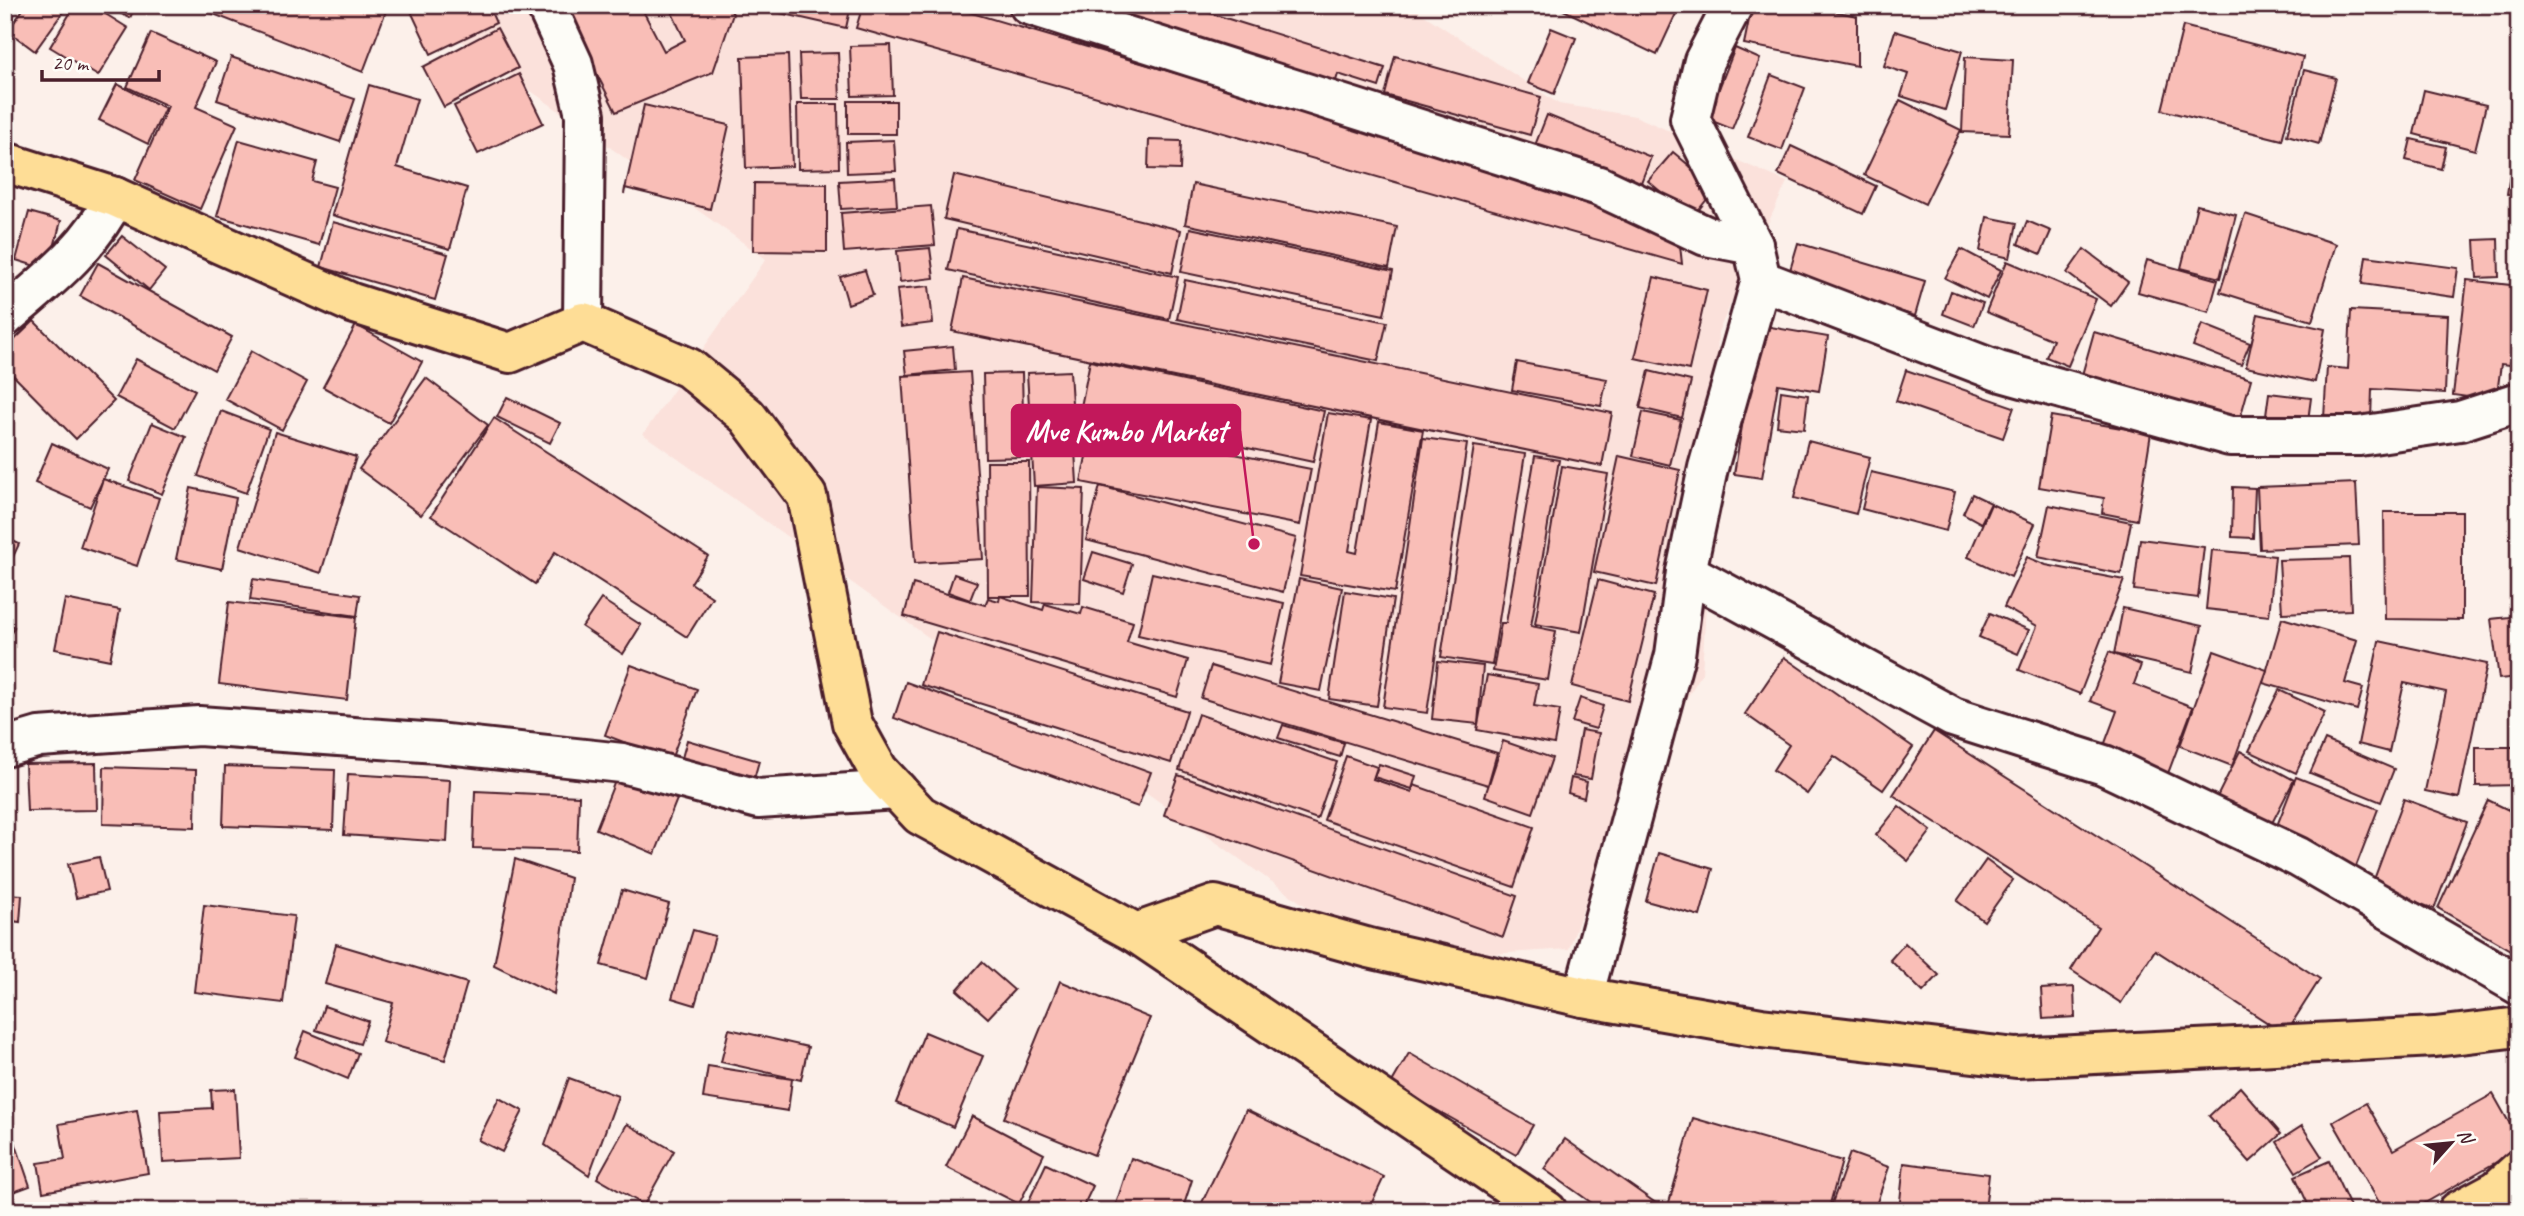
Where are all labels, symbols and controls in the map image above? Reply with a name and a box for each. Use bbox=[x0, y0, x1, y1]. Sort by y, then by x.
scale bar bbox=[42, 38, 159, 82]
text: 20 m bbox=[52, 50, 90, 76]
callout: Mve Kumbo Market bbox=[1012, 405, 1240, 456]
text: Mve Kumbo Market bbox=[1025, 412, 1232, 450]
north arrow bbox=[2416, 1108, 2486, 1178]
text: N bbox=[2452, 1125, 2480, 1149]

